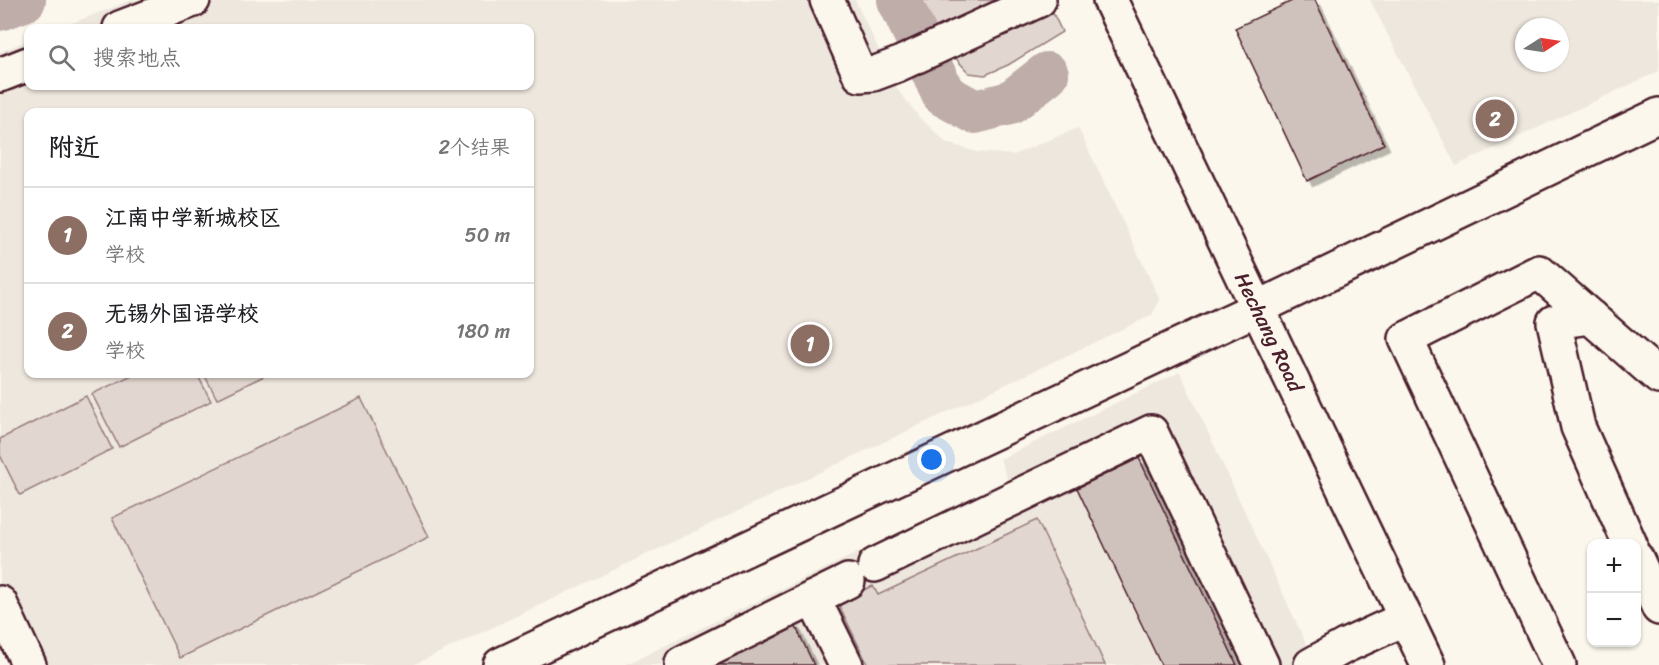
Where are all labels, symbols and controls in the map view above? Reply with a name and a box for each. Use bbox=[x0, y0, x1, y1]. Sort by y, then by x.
north arrow bbox=[1515, 18, 1569, 72]
search box bbox=[24, 24, 534, 90]
text: 搜索地点 bbox=[93, 38, 181, 77]
icon: search bbox=[45, 41, 78, 74]
pin: 2 bbox=[1476, 96, 1514, 142]
text: 附近 bbox=[48, 124, 100, 170]
text: 2个结果 bbox=[438, 130, 510, 165]
text: 江南中学新城校区 bbox=[105, 198, 281, 237]
text: 1 bbox=[63, 218, 72, 253]
text: 50 m bbox=[465, 218, 510, 253]
text: 学校 bbox=[105, 237, 145, 272]
street label: Hechang Road bbox=[1223, 265, 1315, 400]
text: 无锡外国语学校 bbox=[105, 294, 259, 333]
text: 2 bbox=[62, 314, 73, 349]
text: 180 m bbox=[456, 314, 510, 349]
pin: 1 bbox=[790, 322, 830, 366]
text: 学校 bbox=[105, 333, 145, 368]
your location bbox=[917, 445, 946, 474]
map controls bbox=[1587, 539, 1641, 647]
button: + bbox=[1587, 539, 1641, 593]
button: − bbox=[1587, 593, 1641, 647]

